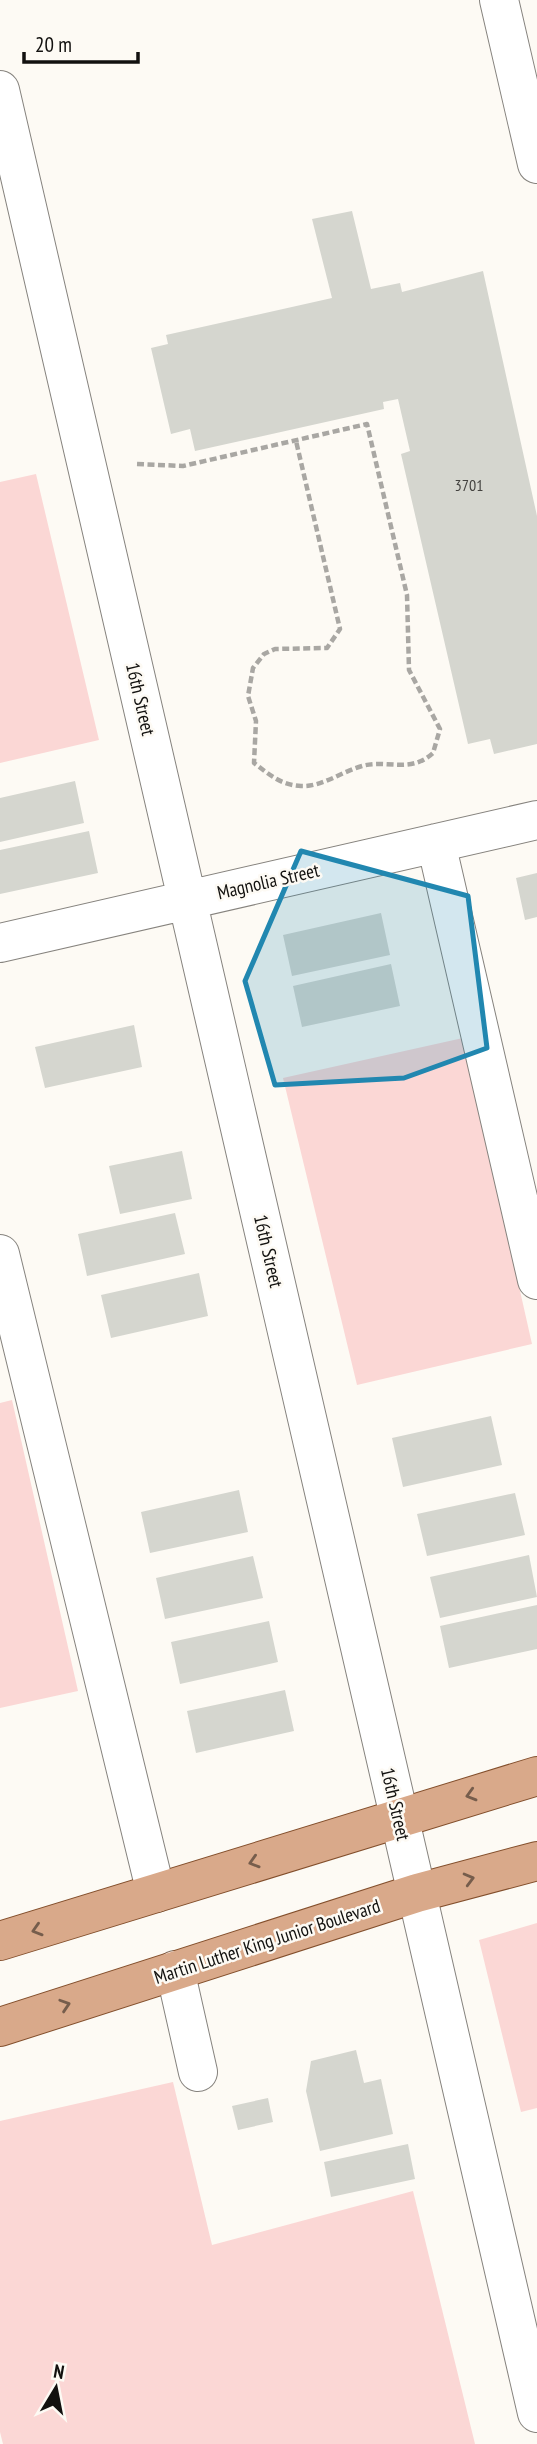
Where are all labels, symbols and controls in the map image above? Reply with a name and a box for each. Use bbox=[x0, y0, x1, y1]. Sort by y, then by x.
scale bar bbox=[24, 21, 138, 65]
text: 20 m bbox=[35, 31, 72, 58]
house number: 3701 bbox=[455, 475, 483, 495]
street label: 16th Street bbox=[121, 660, 161, 739]
street label: Magnolia Street bbox=[215, 857, 322, 904]
street label: 16th Street bbox=[249, 1212, 289, 1291]
street label: 16th Street bbox=[376, 1765, 416, 1844]
one-way arrow bbox=[466, 1787, 478, 1802]
one-way arrow bbox=[248, 1854, 261, 1868]
one-way arrow bbox=[463, 1873, 475, 1887]
street label: Martin Luther King Junior Boulevard bbox=[151, 1893, 383, 1989]
one-way arrow bbox=[31, 1921, 43, 1936]
one-way arrow bbox=[58, 1999, 70, 2014]
north arrow bbox=[21, 2353, 91, 2423]
text: N bbox=[52, 2359, 66, 2384]

